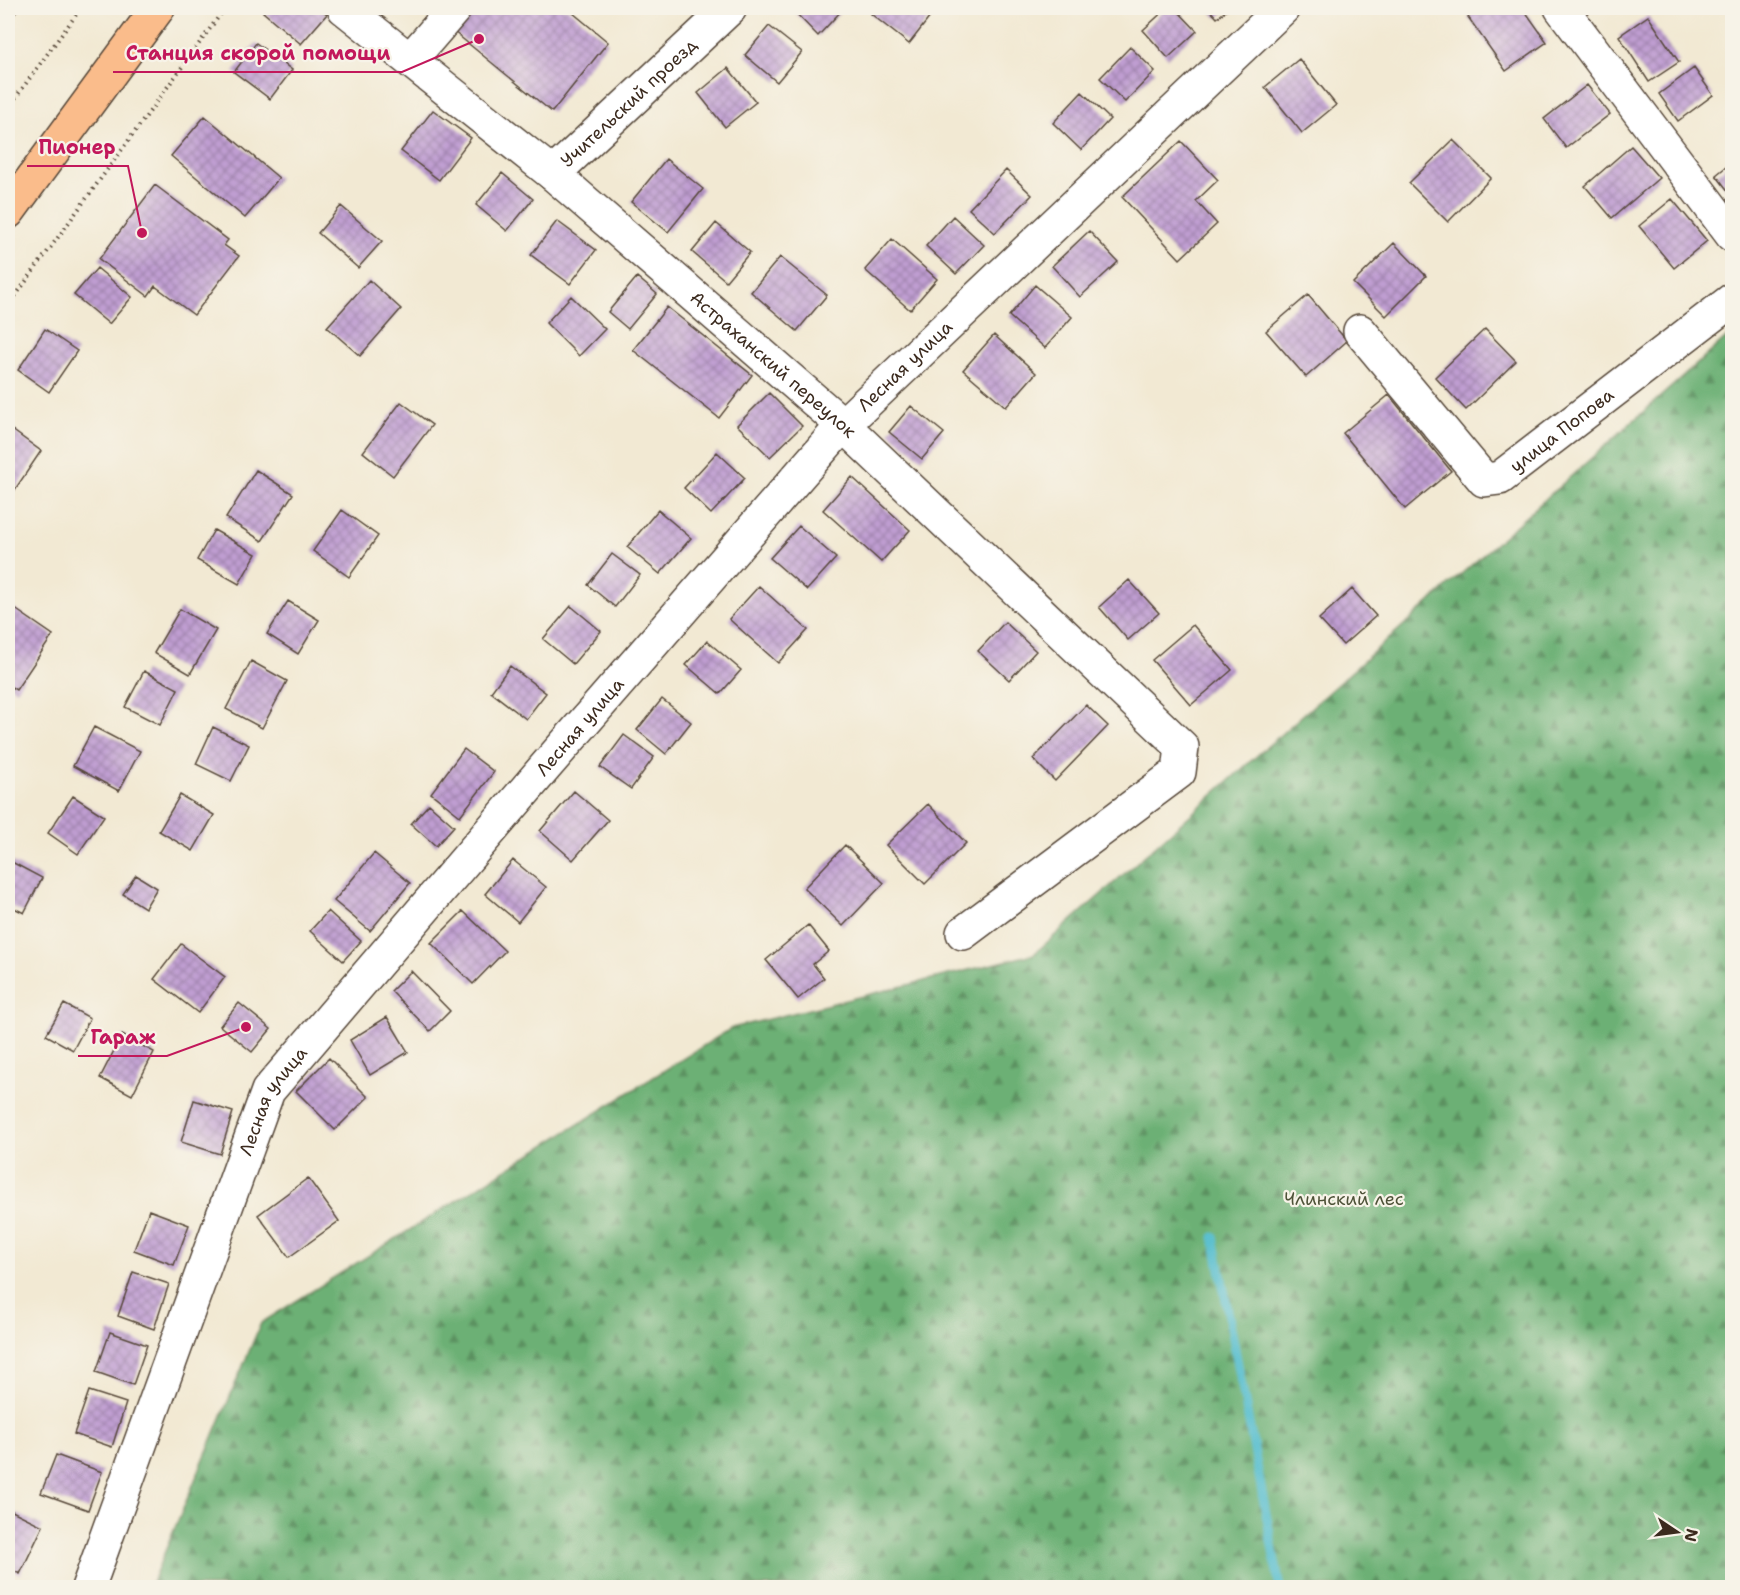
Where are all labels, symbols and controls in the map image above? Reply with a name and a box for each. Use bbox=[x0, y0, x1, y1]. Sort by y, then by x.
street label: Учительский проезд bbox=[555, 33, 703, 173]
callout: Станция скорой помощи bbox=[113, 34, 402, 72]
text: Станция скорой помощи bbox=[126, 40, 390, 66]
callout: Пионер bbox=[27, 128, 128, 166]
text: Пионер bbox=[39, 134, 115, 160]
street label: Астраханский переулок bbox=[685, 286, 862, 443]
street label: Лесная улица bbox=[852, 315, 958, 417]
street label: улица Попова bbox=[1505, 383, 1619, 478]
street label: Лесная улица bbox=[531, 673, 629, 781]
callout: Гараж bbox=[78, 1018, 167, 1056]
text: Гараж bbox=[90, 1024, 156, 1050]
street label: Лесная улица bbox=[234, 1042, 313, 1159]
park label: Члинский лес bbox=[1284, 1187, 1404, 1211]
north arrow bbox=[1647, 1502, 1707, 1562]
text: N bbox=[1679, 1527, 1703, 1544]

